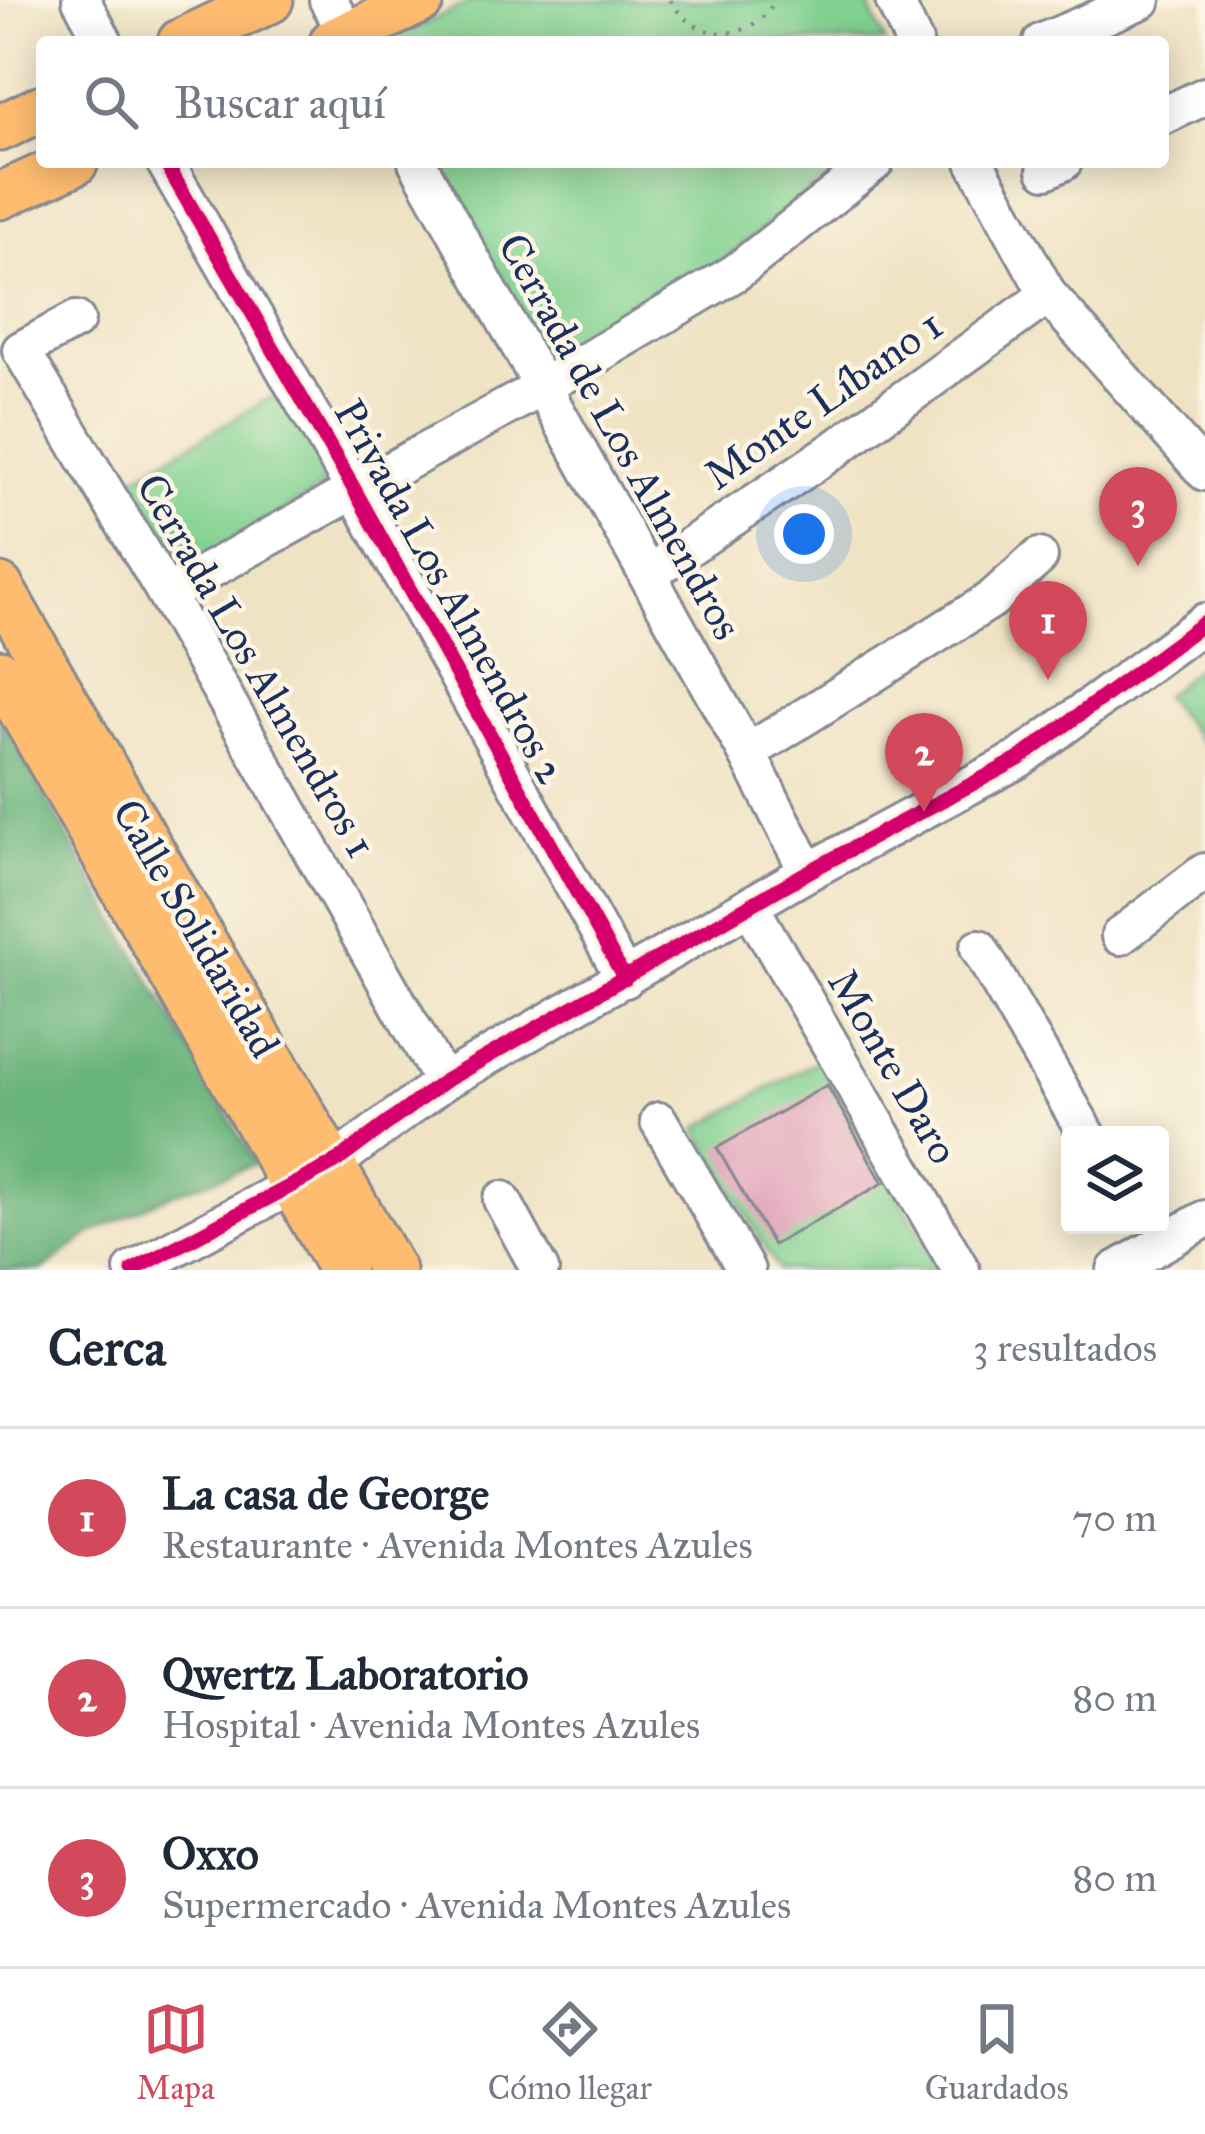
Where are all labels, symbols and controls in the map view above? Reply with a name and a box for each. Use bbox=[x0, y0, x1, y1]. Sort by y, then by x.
search box bbox=[36, 36, 1169, 168]
icon: search bbox=[78, 69, 144, 135]
text: Buscar aquí bbox=[174, 75, 386, 130]
street label: Cerrada de Los Almendros bbox=[487, 224, 753, 649]
street label: Monte Líbano 1 bbox=[695, 299, 953, 501]
street label: Privada Los Almendros 2 bbox=[323, 390, 578, 793]
street label: Cerrada Los Almendros 1 bbox=[125, 464, 387, 867]
pin: 3 bbox=[1099, 467, 1177, 566]
your location bbox=[774, 504, 834, 564]
pin: 1 bbox=[1009, 581, 1087, 680]
pin: 2 bbox=[885, 713, 963, 812]
street label: Calle Solidaridad bbox=[101, 790, 291, 1067]
street label: Monte Daro bbox=[817, 960, 970, 1173]
map controls bbox=[1061, 1126, 1169, 1234]
button: layers bbox=[1061, 1126, 1169, 1234]
text: Cerca bbox=[48, 1317, 166, 1379]
text: 3 resultados bbox=[973, 1324, 1157, 1372]
text: La casa de George bbox=[162, 1466, 489, 1521]
text: 1 bbox=[79, 1494, 95, 1542]
text: 70 m bbox=[1072, 1494, 1157, 1542]
text: Restaurante · Avenida Montes Azules bbox=[162, 1521, 753, 1569]
text: Qwertz Laboratorio bbox=[162, 1646, 529, 1701]
text: 2 bbox=[77, 1674, 97, 1722]
text: 80 m bbox=[1072, 1674, 1157, 1722]
text: Hospital · Avenida Montes Azules bbox=[162, 1701, 700, 1749]
text: Oxxo bbox=[162, 1826, 259, 1881]
text: 3 bbox=[79, 1854, 95, 1902]
text: 80 m bbox=[1072, 1854, 1157, 1902]
text: Supermercado · Avenida Montes Azules bbox=[162, 1881, 791, 1929]
tab: Mapa bbox=[136, 1996, 215, 2108]
tab: Cómo llegar bbox=[488, 1996, 652, 2108]
tab: Guardados bbox=[925, 1996, 1069, 2108]

